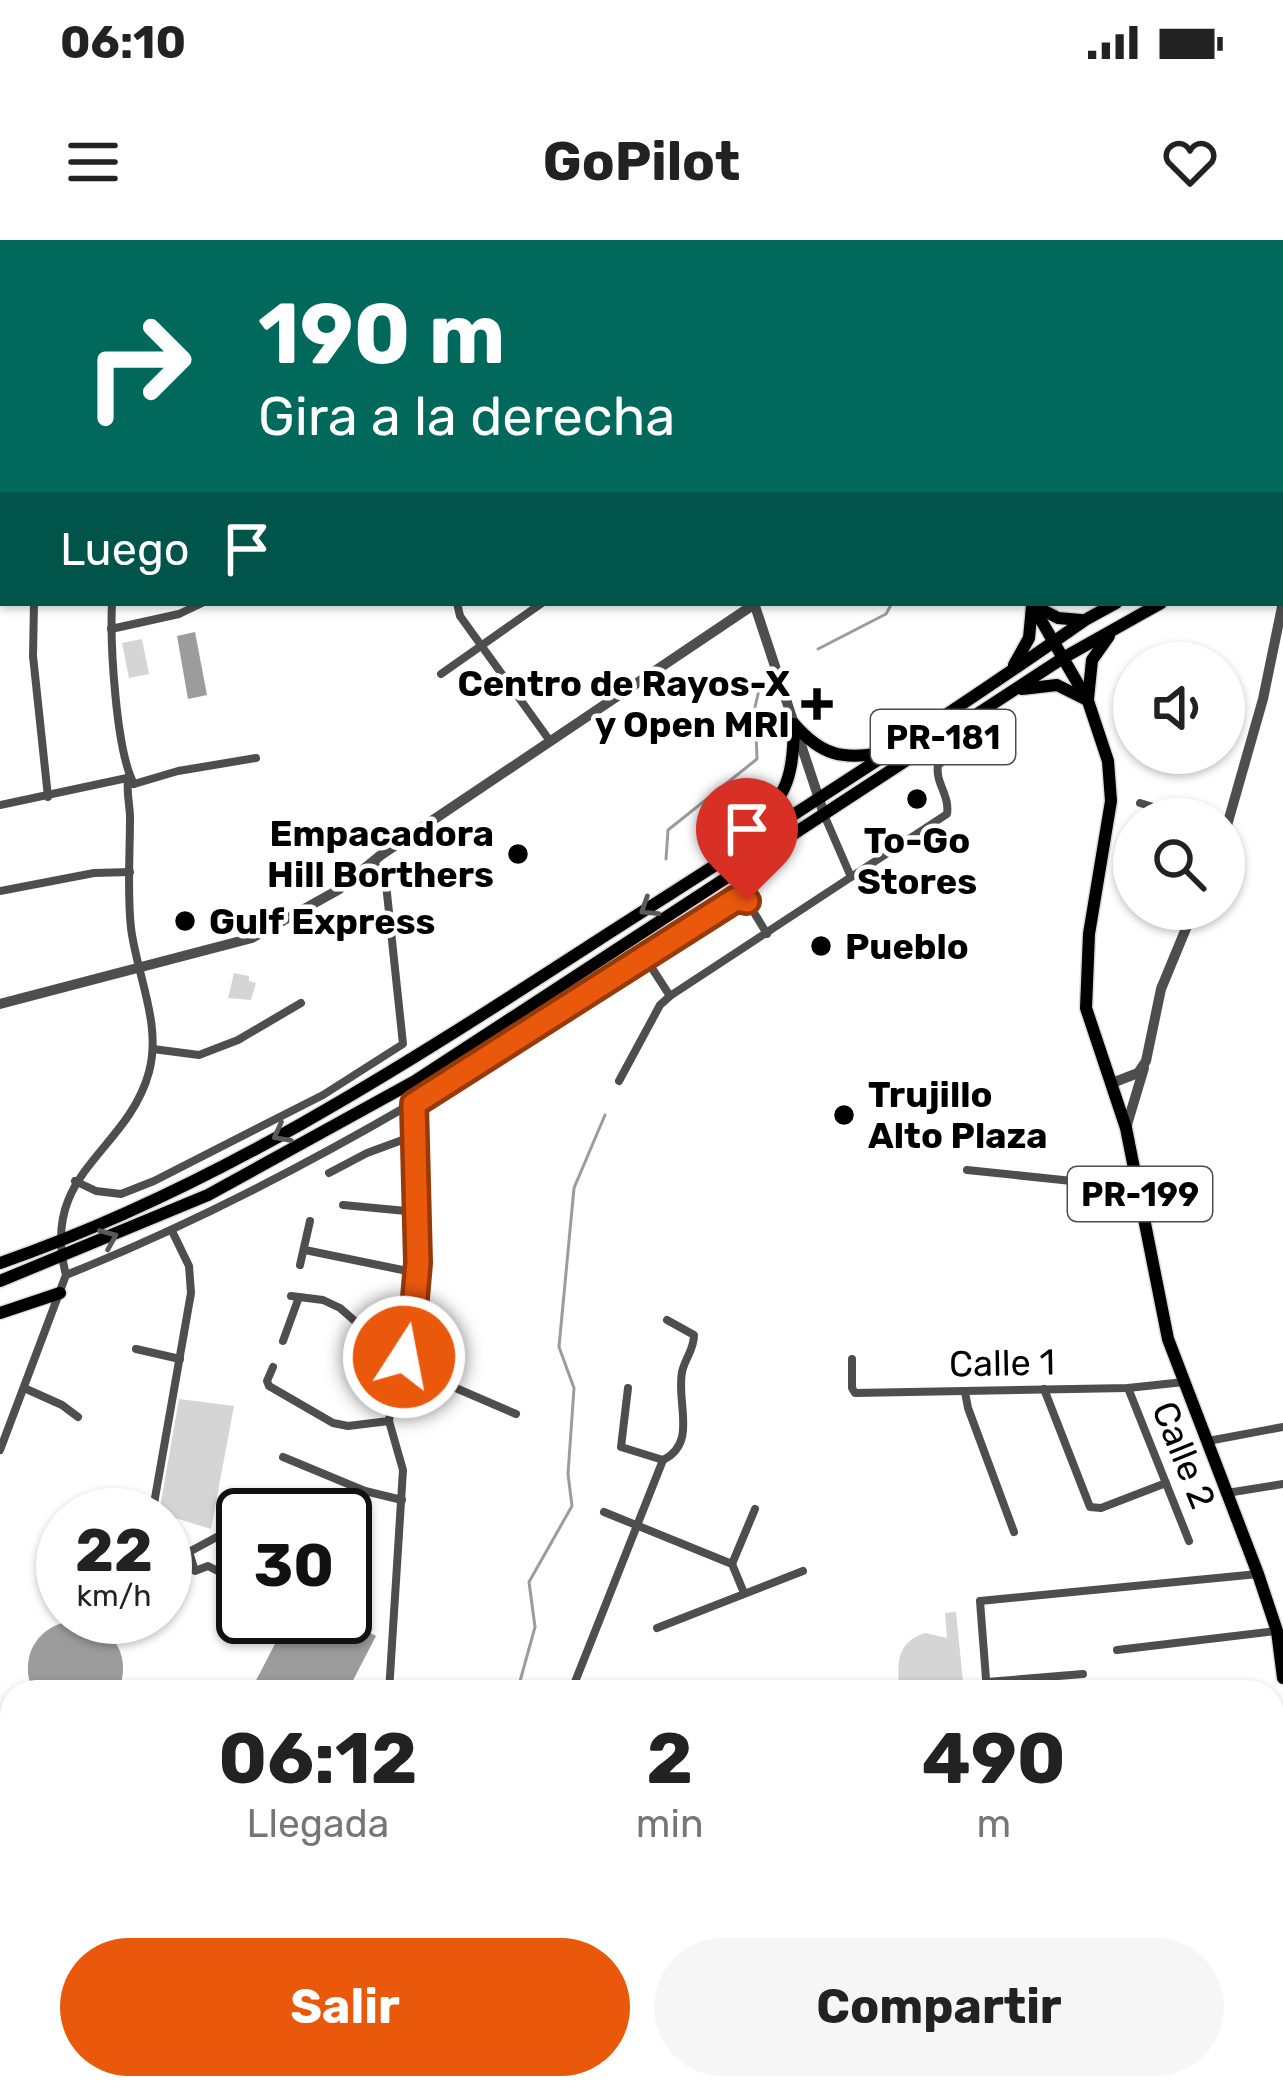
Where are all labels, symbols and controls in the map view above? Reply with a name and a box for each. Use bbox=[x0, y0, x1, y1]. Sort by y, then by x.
text: 06:10 bbox=[60, 16, 186, 69]
icon: menu bbox=[60, 129, 126, 195]
icon: heart bbox=[1157, 129, 1223, 195]
text: GoPilot bbox=[543, 130, 740, 194]
text: 190 m bbox=[258, 284, 506, 384]
icon: right bbox=[60, 288, 216, 444]
text: Gira a la derecha bbox=[258, 385, 675, 449]
icon: arrive bbox=[214, 516, 280, 582]
text: Luego bbox=[60, 523, 190, 576]
map controls bbox=[1113, 642, 1245, 930]
button: sound bbox=[1113, 642, 1245, 774]
place label: Centro de Rayos-X y Open MRI bbox=[457, 662, 790, 746]
marker: Centro de Rayos-X y Open MRI bbox=[801, 688, 833, 720]
road number: PR-181 bbox=[871, 710, 1015, 764]
pin bbox=[696, 778, 798, 901]
marker: To-Go Stores bbox=[904, 786, 930, 812]
icon: arrive bbox=[714, 796, 780, 862]
button: search bbox=[1113, 798, 1245, 930]
place label: Empacadora Hill Borthers bbox=[267, 812, 494, 896]
place label: To-Go Stores bbox=[857, 819, 977, 903]
marker: Empacadora Hill Borthers bbox=[505, 841, 531, 867]
one-way arrow bbox=[640, 893, 662, 915]
place label: Gulf Express bbox=[209, 900, 435, 943]
marker: Gulf Express bbox=[172, 908, 198, 934]
place label: Pueblo bbox=[845, 925, 969, 968]
marker: Pueblo bbox=[808, 933, 834, 959]
place label: Trujillo Alto Plaza bbox=[868, 1073, 1048, 1157]
marker: Trujillo Alto Plaza bbox=[831, 1102, 857, 1128]
one-way arrow bbox=[272, 1120, 293, 1143]
road number: PR-199 bbox=[1068, 1167, 1212, 1221]
one-way arrow bbox=[97, 1228, 118, 1252]
position arrow bbox=[341, 1294, 467, 1420]
street label: Calle 1 bbox=[949, 1341, 1055, 1385]
street label: Calle 2 bbox=[1143, 1395, 1225, 1515]
speed limit sign: 30 bbox=[216, 1488, 372, 1644]
text: 22 bbox=[75, 1515, 153, 1586]
text: km/h bbox=[77, 1578, 151, 1614]
text: 06:12 bbox=[218, 1716, 418, 1801]
text: 2 bbox=[646, 1716, 693, 1801]
text: 490 bbox=[922, 1716, 1066, 1801]
text: Llegada bbox=[247, 1801, 389, 1847]
text: min bbox=[636, 1801, 704, 1847]
text: m bbox=[976, 1801, 1011, 1847]
button: Salir bbox=[60, 1938, 630, 2076]
button: Compartir bbox=[654, 1938, 1224, 2076]

